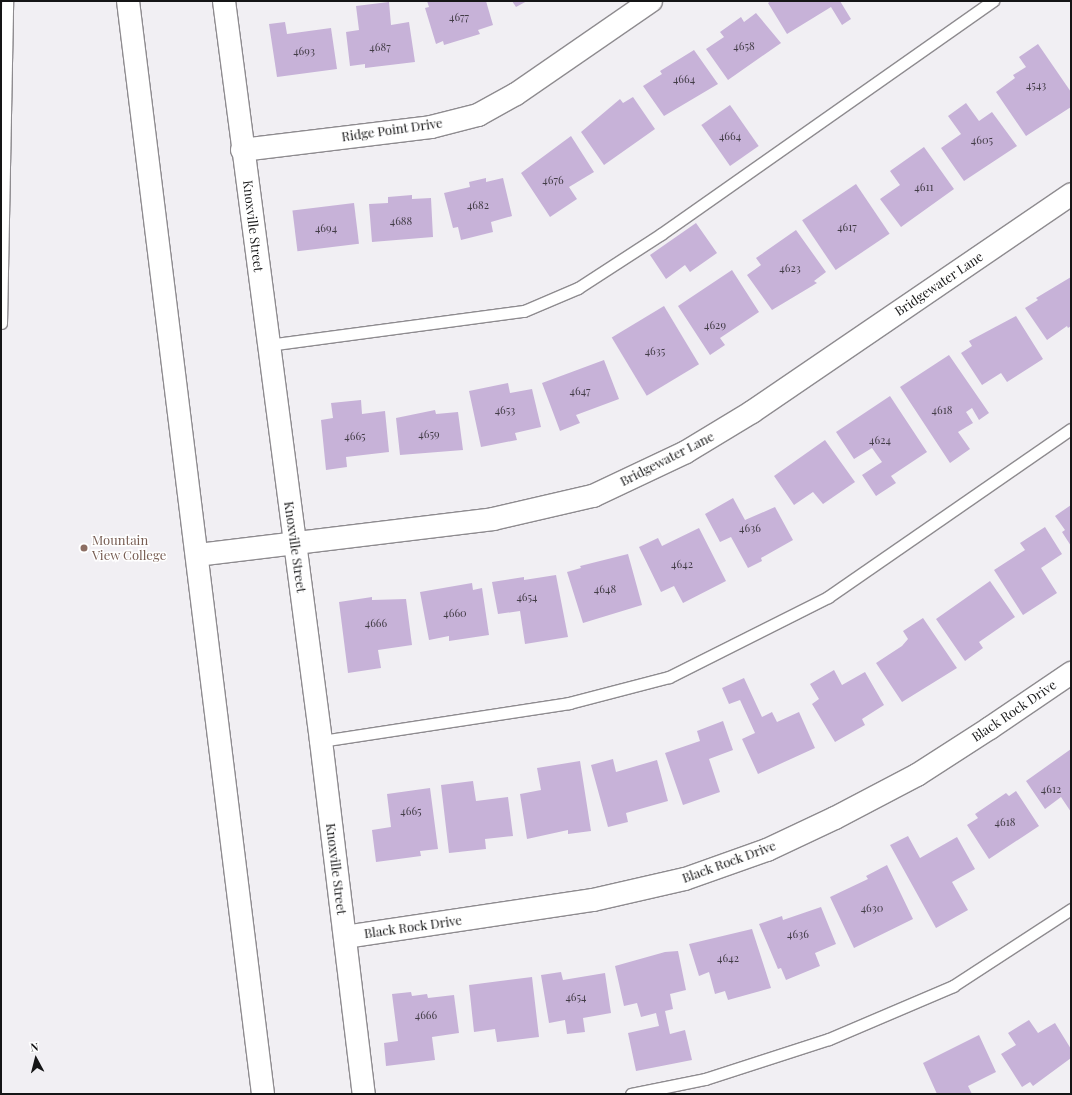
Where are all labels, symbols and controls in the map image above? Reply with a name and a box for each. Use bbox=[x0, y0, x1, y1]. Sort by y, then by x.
house number: 4677 bbox=[449, 10, 469, 24]
house number: 4658 bbox=[733, 39, 755, 53]
house number: 4687 bbox=[369, 40, 391, 54]
house number: 4693 bbox=[293, 44, 315, 58]
house number: 4664 bbox=[673, 72, 695, 86]
house number: 4543 bbox=[1026, 78, 1046, 92]
street label: Ridge Point Drive bbox=[340, 115, 444, 145]
house number: 4664 bbox=[719, 129, 741, 143]
house number: 4605 bbox=[971, 133, 993, 147]
house number: 4676 bbox=[542, 173, 564, 187]
street label: Knoxville Street bbox=[240, 179, 266, 273]
house number: 4611 bbox=[914, 180, 934, 194]
house number: 4682 bbox=[467, 198, 489, 212]
house number: 4688 bbox=[390, 214, 412, 228]
house number: 4617 bbox=[837, 220, 857, 234]
house number: 4694 bbox=[315, 221, 337, 235]
street label: Bridgewater Lane bbox=[892, 249, 986, 319]
house number: 4623 bbox=[779, 261, 801, 275]
house number: 4629 bbox=[704, 318, 726, 332]
house number: 4635 bbox=[645, 344, 665, 358]
house number: 4647 bbox=[570, 384, 590, 398]
house number: 4653 bbox=[495, 403, 515, 417]
house number: 4618 bbox=[932, 403, 952, 417]
house number: 4659 bbox=[418, 427, 440, 441]
house number: 4665 bbox=[344, 429, 366, 443]
street label: Bridgewater Lane bbox=[617, 429, 717, 489]
house number: 4624 bbox=[869, 433, 891, 447]
street label: Knoxville Street bbox=[281, 500, 309, 594]
house number: 4636 bbox=[739, 521, 761, 535]
place label: Mountain View College bbox=[92, 533, 167, 564]
marker: Mountain View College bbox=[79, 543, 89, 553]
house number: 4642 bbox=[671, 557, 693, 571]
house number: 4648 bbox=[594, 582, 616, 596]
house number: 4654 bbox=[516, 590, 538, 604]
house number: 4660 bbox=[443, 606, 467, 620]
house number: 4666 bbox=[365, 616, 387, 630]
street label: Black Rock Drive bbox=[969, 677, 1059, 745]
house number: 4612 bbox=[1041, 782, 1061, 796]
house number: 4665 bbox=[400, 804, 422, 818]
house number: 4618 bbox=[995, 815, 1015, 829]
street label: Knoxville Street bbox=[323, 822, 349, 916]
street label: Black Rock Drive bbox=[680, 838, 778, 886]
house number: 4630 bbox=[861, 901, 883, 915]
street label: Black Rock Drive bbox=[363, 912, 463, 942]
house number: 4636 bbox=[787, 927, 809, 941]
house number: 4642 bbox=[717, 951, 739, 965]
house number: 4654 bbox=[565, 990, 587, 1004]
house number: 4666 bbox=[415, 1008, 437, 1022]
north arrow bbox=[16, 1039, 56, 1079]
text: N bbox=[30, 1039, 39, 1055]

